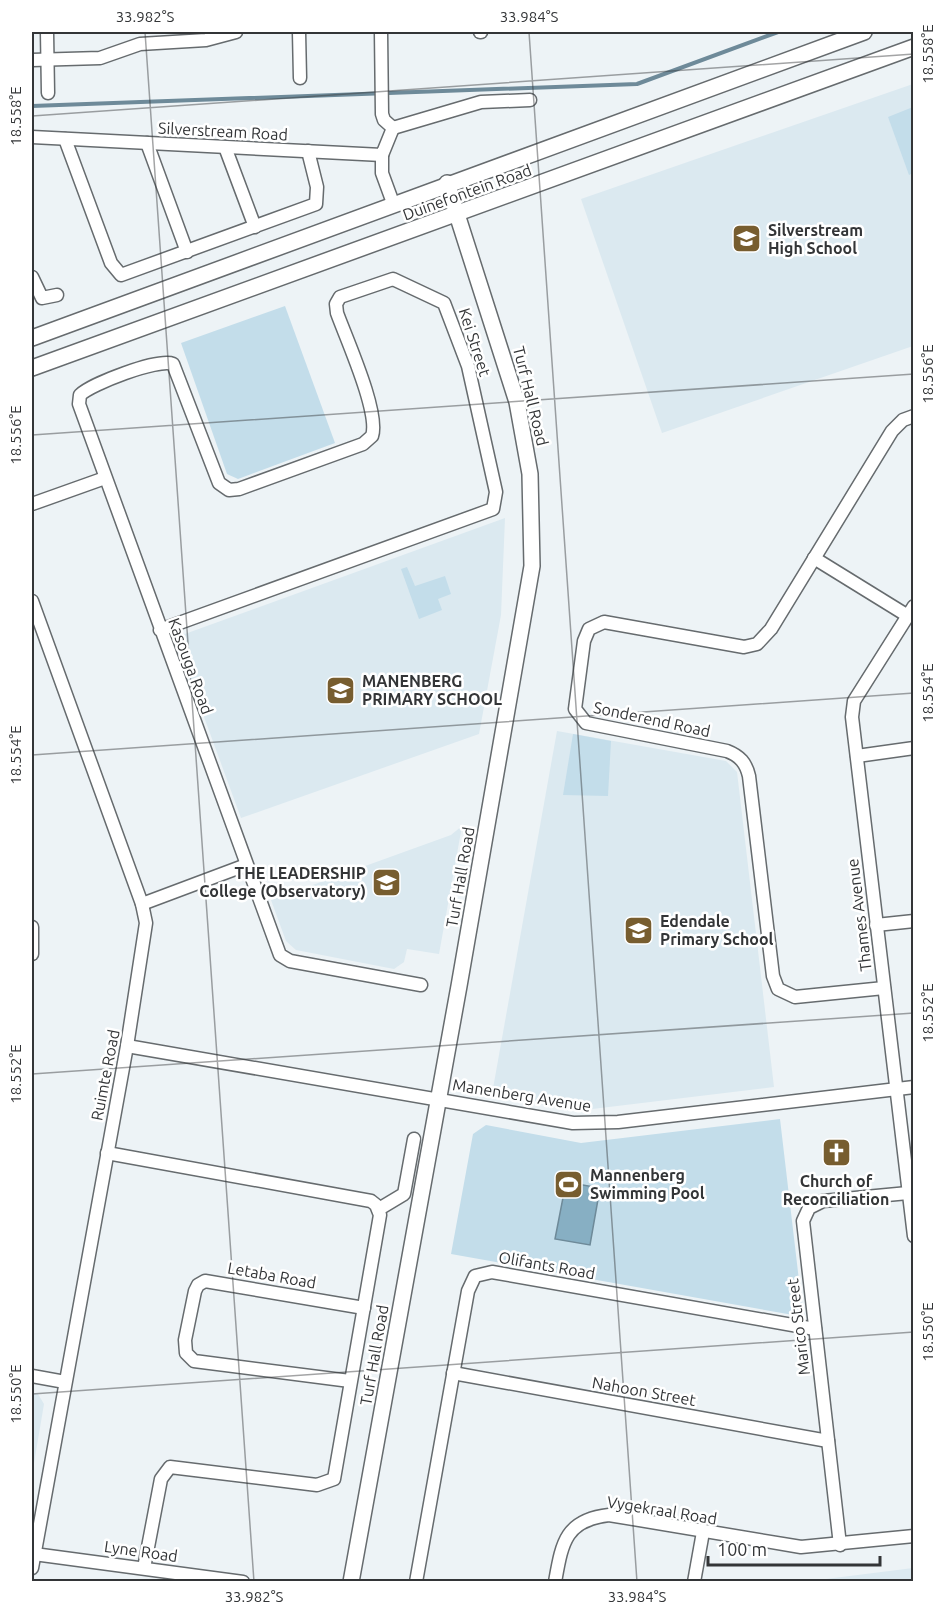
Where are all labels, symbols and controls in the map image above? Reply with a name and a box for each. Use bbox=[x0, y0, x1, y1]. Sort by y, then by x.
text: 33.982°S bbox=[116, 8, 174, 25]
text: 33.984°S bbox=[500, 8, 558, 25]
text: 18.558°E bbox=[919, 24, 936, 84]
text: 18.558°E bbox=[7, 86, 24, 146]
street label: Silverstream Road bbox=[158, 119, 288, 143]
street label: Duinefontein Road bbox=[400, 160, 534, 224]
place label: Silverstream High School bbox=[768, 221, 863, 257]
school or university icon: Silverstream High School bbox=[731, 223, 763, 255]
street label: Kei Street bbox=[456, 306, 495, 379]
street label: Turf Hall Road bbox=[510, 344, 552, 448]
text: 18.556°E bbox=[919, 344, 936, 404]
text: 18.556°E bbox=[7, 405, 24, 465]
street label: Kasouga Road bbox=[165, 615, 217, 717]
text: 18.554°E bbox=[919, 663, 936, 723]
place label: MANENBERG PRIMARY SCHOOL bbox=[362, 672, 502, 708]
school or university icon: MANENBERG PRIMARY SCHOOL bbox=[325, 674, 357, 706]
street label: Sonderend Road bbox=[592, 698, 712, 740]
text: 18.554°E bbox=[7, 725, 24, 785]
street label: Turf Hall Road bbox=[442, 825, 478, 929]
street label: Thames Avenue bbox=[843, 858, 875, 972]
place label: THE LEADERSHIP College (Observatory) bbox=[199, 864, 366, 901]
school or university icon: THE LEADERSHIP College (Observatory) bbox=[371, 866, 403, 898]
place label: Edendale Primary School bbox=[660, 912, 774, 948]
school or university icon: Edendale Primary School bbox=[623, 914, 655, 946]
text: 18.552°E bbox=[919, 983, 936, 1043]
street label: Ruimte Road bbox=[87, 1028, 123, 1122]
text: 18.552°E bbox=[7, 1044, 24, 1104]
street label: Manenberg Avenue bbox=[451, 1075, 593, 1115]
church icon: Church of Reconciliation bbox=[820, 1137, 852, 1169]
place label: Mannenberg Swimming Pool bbox=[590, 1166, 705, 1202]
sports icon: Mannenberg Swimming Pool bbox=[553, 1168, 585, 1200]
place label: Church of Reconciliation bbox=[783, 1172, 889, 1208]
street label: Olifants Road bbox=[497, 1248, 597, 1282]
street label: Letaba Road bbox=[226, 1258, 318, 1292]
street label: Marico Street bbox=[783, 1277, 813, 1376]
text: 18.550°E bbox=[919, 1302, 936, 1362]
street label: Turf Hall Road bbox=[356, 1303, 392, 1407]
text: 18.550°E bbox=[7, 1364, 24, 1424]
street label: Nahoon Street bbox=[591, 1373, 698, 1409]
street label: Vygekraal Road bbox=[606, 1492, 718, 1528]
scale bar bbox=[708, 1529, 880, 1567]
street label: Lyne Road bbox=[103, 1537, 179, 1565]
text: 100 m bbox=[717, 1539, 767, 1559]
text: 33.982°S bbox=[225, 1588, 283, 1605]
text: 33.984°S bbox=[608, 1588, 666, 1605]

